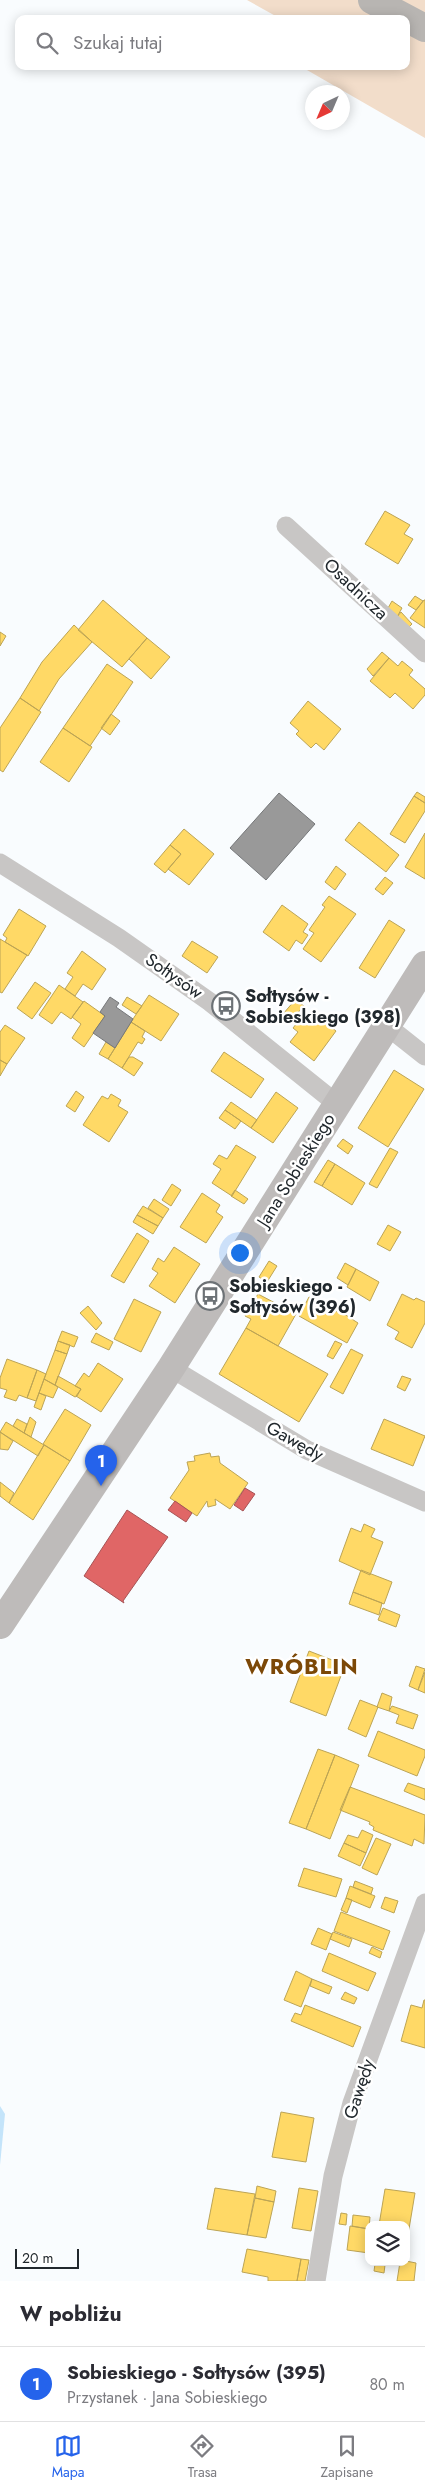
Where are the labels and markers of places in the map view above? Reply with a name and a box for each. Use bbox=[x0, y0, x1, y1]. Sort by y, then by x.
place label: Sołtysów - Sobieskiego (398) bbox=[245, 983, 401, 1030]
bus stop icon: Sołtysów - Sobieskiego (398) bbox=[211, 991, 241, 1021]
place label: Sobieskiego - Sołtysów (396) bbox=[229, 1273, 356, 1320]
bus stop icon: Sobieskiego - Sołtysów (396) bbox=[195, 1281, 225, 1311]
pin: 1 bbox=[85, 1445, 117, 1486]

